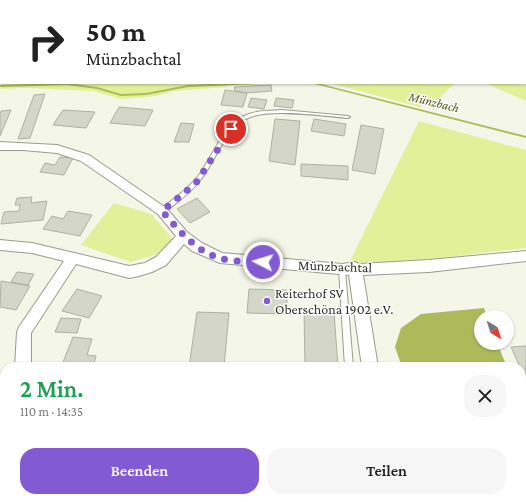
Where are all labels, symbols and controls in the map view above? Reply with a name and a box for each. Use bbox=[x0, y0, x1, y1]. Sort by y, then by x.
icon: right bbox=[20, 16, 72, 68]
text: 50 m bbox=[86, 16, 146, 47]
text: Münzbachtal bbox=[86, 49, 181, 69]
water label: Münzbach bbox=[406, 88, 461, 116]
pin bbox=[214, 112, 248, 146]
icon: arrive bbox=[220, 118, 242, 140]
position arrow bbox=[242, 241, 284, 283]
street label: Münzbachtal bbox=[298, 257, 373, 275]
place label: Reiterhof SV Oberschöna 1902 e.V. bbox=[275, 285, 394, 317]
marker: Reiterhof SV Oberschöna 1902 e.V. bbox=[262, 296, 272, 306]
north arrow bbox=[474, 310, 514, 350]
map controls bbox=[474, 310, 514, 350]
text: 2 Min. bbox=[20, 375, 83, 402]
button: close bbox=[464, 375, 506, 417]
text: 110 m · 14:35 bbox=[20, 404, 83, 419]
button: Beenden bbox=[20, 448, 259, 494]
button: Teilen bbox=[267, 448, 506, 494]

